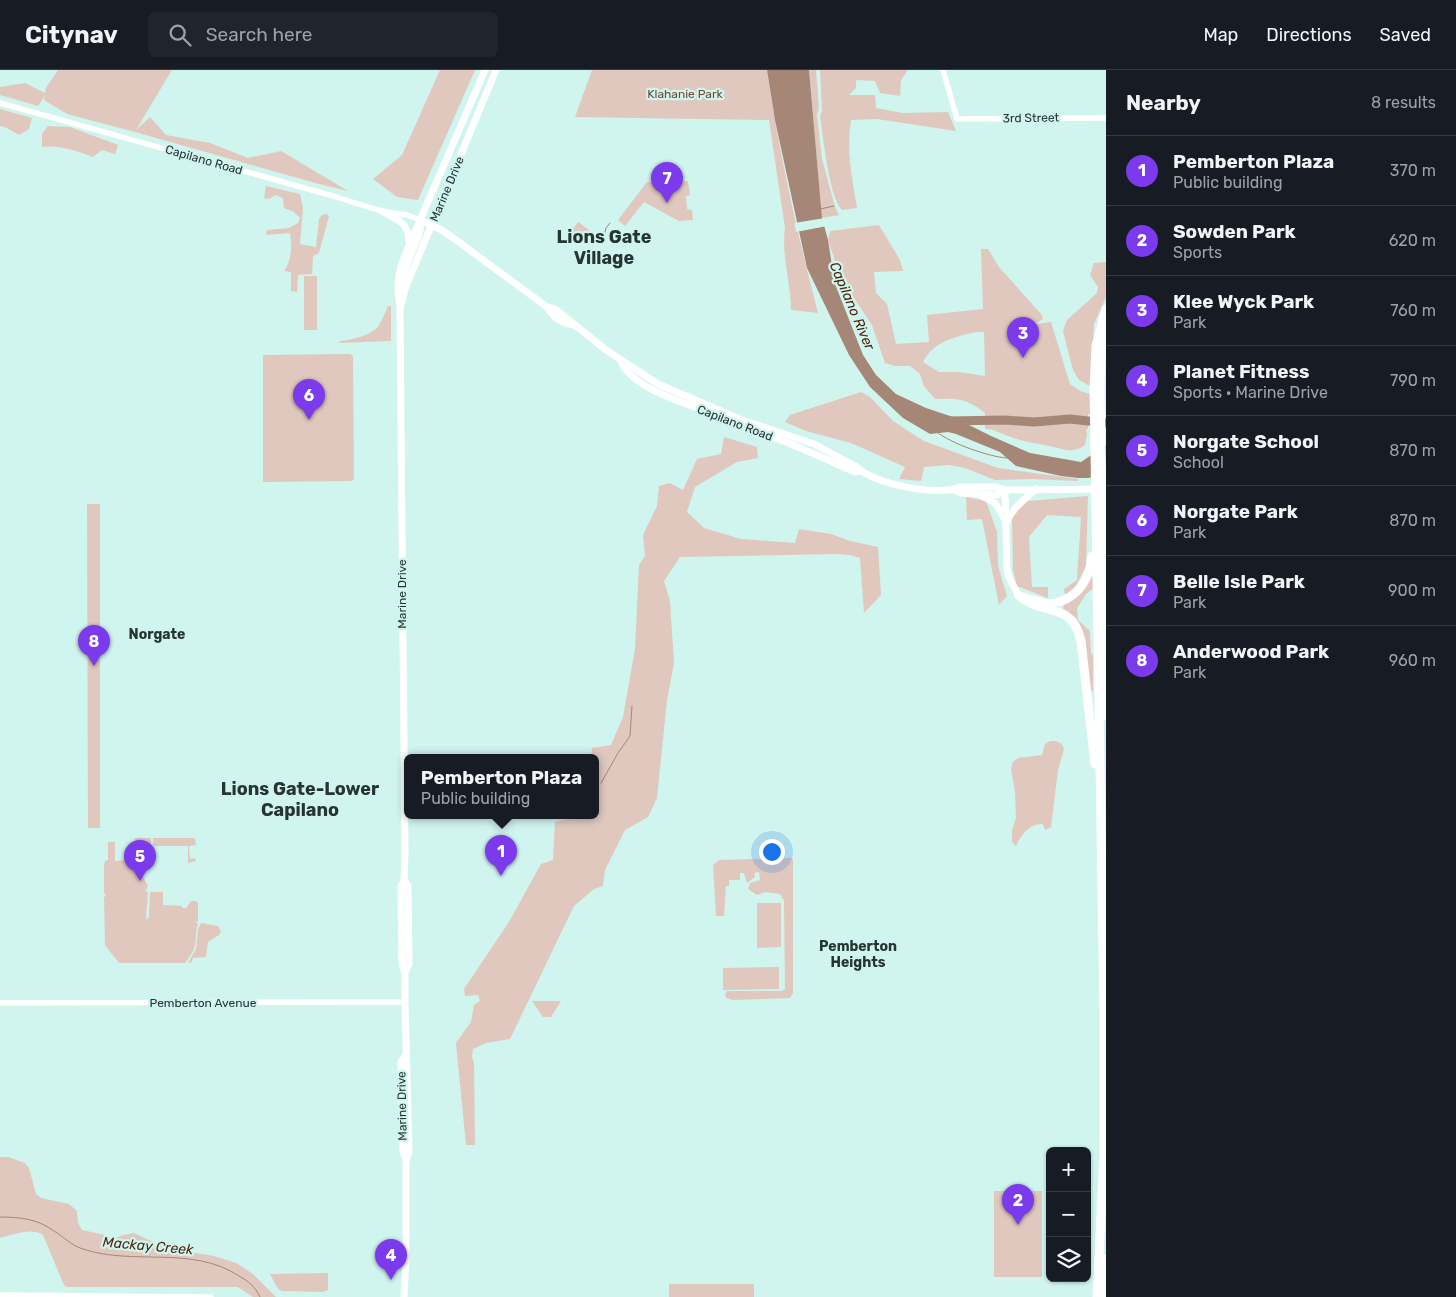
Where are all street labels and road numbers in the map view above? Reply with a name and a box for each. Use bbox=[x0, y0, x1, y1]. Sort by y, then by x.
street label: 3rd Street bbox=[1003, 111, 1060, 125]
street label: Capilano Road bbox=[164, 142, 244, 178]
street label: Marine Drive bbox=[427, 154, 467, 224]
street label: Capilano Road bbox=[695, 402, 775, 444]
street label: Marine Drive bbox=[395, 559, 409, 629]
street label: Pemberton Avenue bbox=[150, 996, 257, 1010]
street label: Marine Drive bbox=[394, 1071, 410, 1141]

